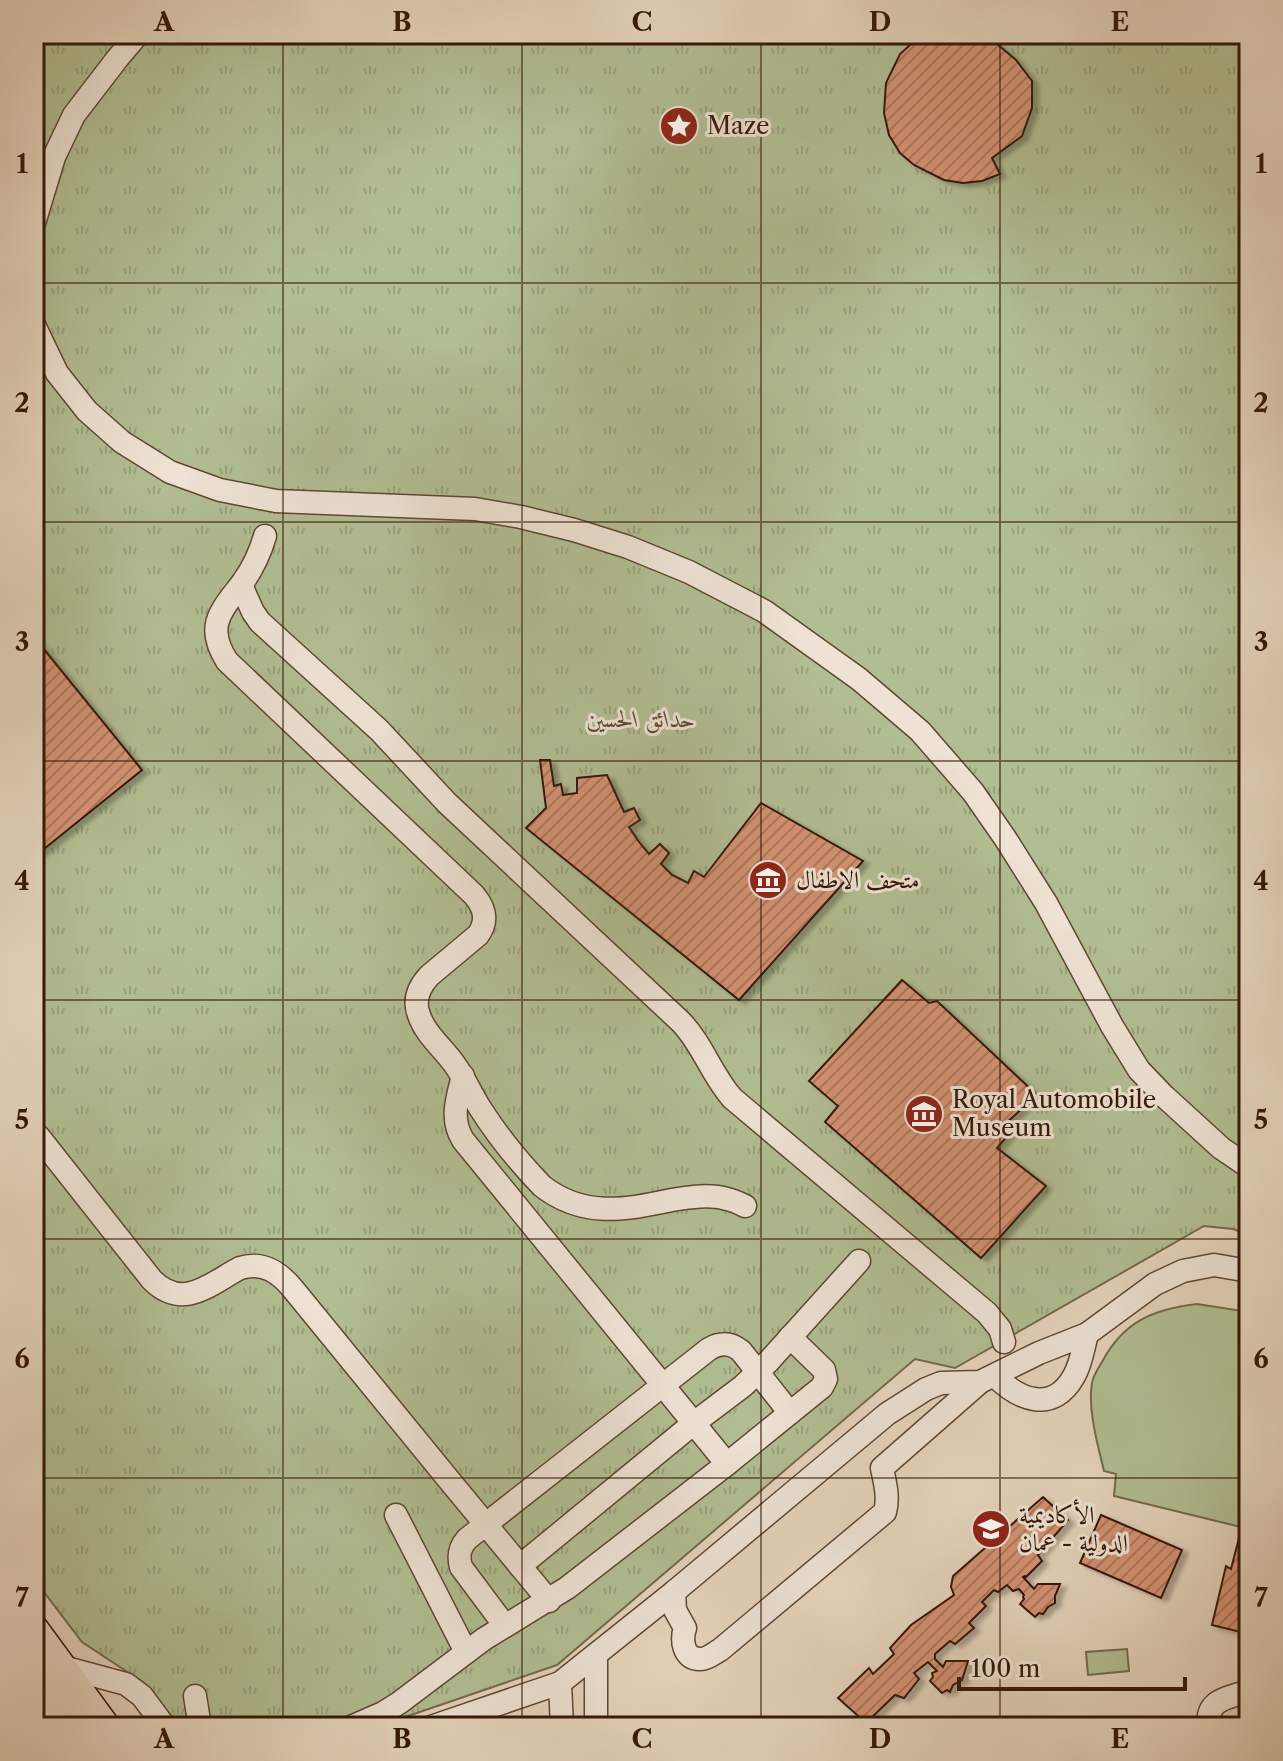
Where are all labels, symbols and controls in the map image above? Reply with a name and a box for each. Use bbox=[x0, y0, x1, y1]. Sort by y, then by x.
text: A bbox=[153, 6, 175, 38]
text: B bbox=[392, 6, 412, 38]
text: C bbox=[632, 6, 652, 38]
text: D bbox=[869, 6, 891, 38]
text: E bbox=[1111, 6, 1129, 38]
place icon: Maze bbox=[658, 105, 700, 147]
place label: Maze bbox=[707, 111, 770, 140]
text: 1 bbox=[16, 148, 28, 180]
text: 1 bbox=[1255, 148, 1267, 180]
text: 2 bbox=[14, 387, 30, 419]
text: 2 bbox=[1253, 387, 1269, 419]
text: 3 bbox=[15, 626, 29, 658]
text: 3 bbox=[1254, 626, 1268, 658]
park label: حدائق الحسين bbox=[586, 704, 696, 734]
museum icon: متحف الاطفال bbox=[747, 859, 789, 901]
text: 4 bbox=[14, 865, 30, 897]
place label: متحف الاطفال bbox=[796, 865, 920, 894]
text: 4 bbox=[1253, 865, 1269, 897]
place label: Royal Automobile Museum bbox=[952, 1085, 1156, 1142]
museum icon: Royal Automobile Museum bbox=[903, 1093, 945, 1135]
text: 5 bbox=[15, 1104, 29, 1136]
text: 5 bbox=[1254, 1104, 1268, 1136]
text: 6 bbox=[14, 1343, 30, 1375]
text: 6 bbox=[1253, 1343, 1269, 1375]
place label: الأكاديمية الدولية - عمان bbox=[1019, 1499, 1128, 1557]
school or university icon: الأكاديمية الدولية - عمان bbox=[970, 1508, 1012, 1550]
text: 7 bbox=[15, 1582, 29, 1614]
text: 7 bbox=[1254, 1582, 1268, 1614]
scale bar bbox=[959, 1641, 1185, 1691]
text: 100 m bbox=[971, 1654, 1040, 1683]
text: A bbox=[153, 1723, 175, 1755]
text: B bbox=[392, 1723, 412, 1755]
text: C bbox=[632, 1723, 652, 1755]
text: D bbox=[869, 1723, 891, 1755]
text: E bbox=[1111, 1723, 1129, 1755]

